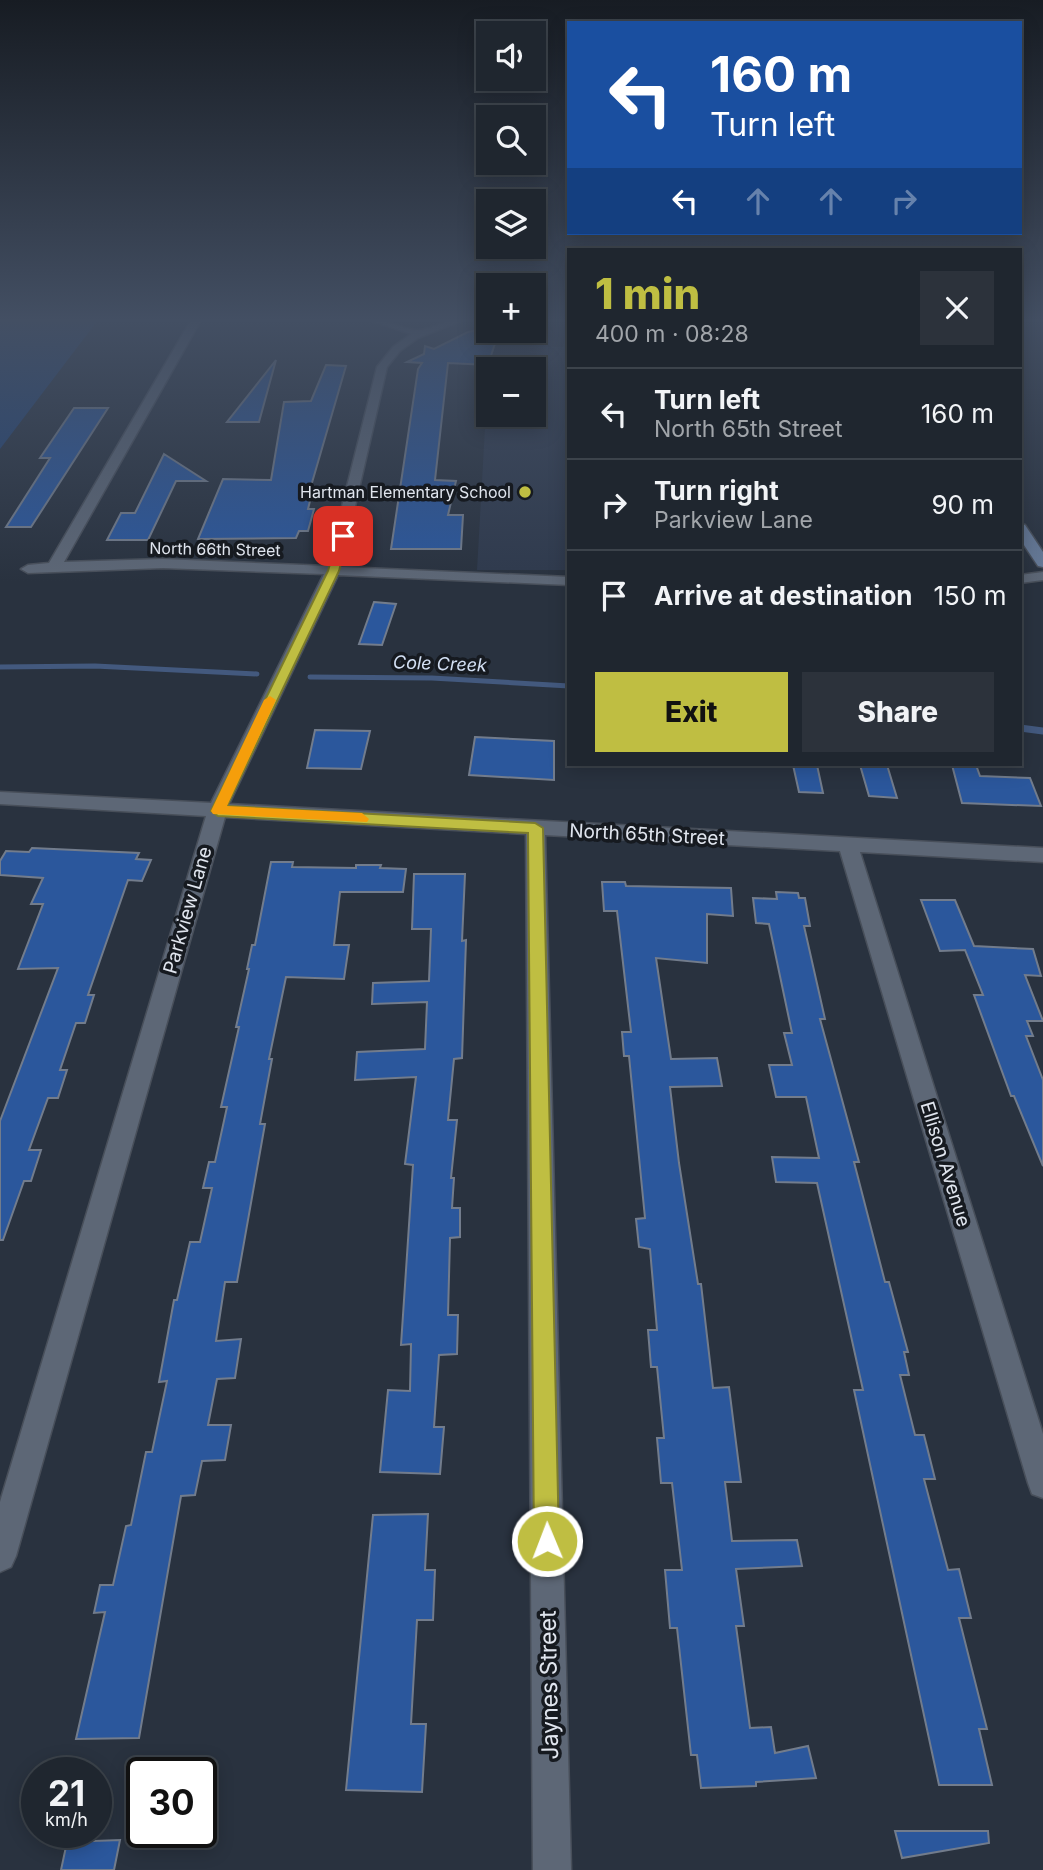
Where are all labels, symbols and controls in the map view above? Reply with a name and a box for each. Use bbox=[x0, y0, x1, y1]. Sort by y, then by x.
map controls bbox=[476, 21, 546, 427]
button: sound bbox=[476, 21, 546, 91]
text: 160 m bbox=[710, 45, 852, 104]
icon: left bbox=[595, 49, 686, 140]
button: search bbox=[476, 105, 546, 175]
text: Turn left bbox=[710, 105, 835, 144]
icon: left bbox=[666, 182, 704, 220]
icon: ahead bbox=[739, 182, 777, 220]
icon: ahead bbox=[812, 182, 850, 220]
icon: right bbox=[885, 182, 923, 220]
button: layers bbox=[476, 189, 546, 259]
text: 1 min bbox=[595, 268, 700, 319]
button: close bbox=[920, 271, 994, 345]
button: + bbox=[476, 273, 546, 343]
text: 400 m · 08:28 bbox=[595, 320, 749, 348]
button: − bbox=[476, 357, 546, 427]
text: Turn left bbox=[654, 384, 760, 415]
icon: left bbox=[595, 395, 633, 433]
text: 160 m bbox=[921, 398, 994, 429]
text: North 65th Street bbox=[654, 415, 842, 443]
text: Turn right bbox=[654, 475, 779, 506]
place label: Hartman Elementary School bbox=[300, 482, 511, 502]
marker: Hartman Elementary School bbox=[517, 484, 533, 500]
icon: right bbox=[595, 486, 633, 524]
text: 90 m bbox=[931, 489, 994, 520]
pin bbox=[313, 506, 373, 566]
text: Parkview Lane bbox=[654, 506, 813, 534]
icon: arrive bbox=[324, 517, 362, 555]
street label: North 66th Street bbox=[149, 538, 281, 560]
icon: arrive bbox=[595, 577, 633, 615]
text: Arrive at destination bbox=[654, 580, 913, 611]
text: 150 m bbox=[934, 580, 1006, 611]
water label: Cole Creek bbox=[393, 651, 488, 676]
button: Exit bbox=[595, 672, 788, 752]
button: Share bbox=[802, 672, 994, 752]
street label: North 65th Street bbox=[569, 819, 725, 850]
street label: Parkview Lane bbox=[158, 844, 217, 976]
street label: Ellison Avenue bbox=[916, 1099, 976, 1230]
position arrow bbox=[510, 1504, 584, 1578]
street label: Jaynes Street bbox=[534, 1610, 564, 1760]
speed limit sign: 30 bbox=[126, 1757, 217, 1848]
text: 21 bbox=[48, 1772, 85, 1814]
text: km/h bbox=[45, 1809, 88, 1830]

